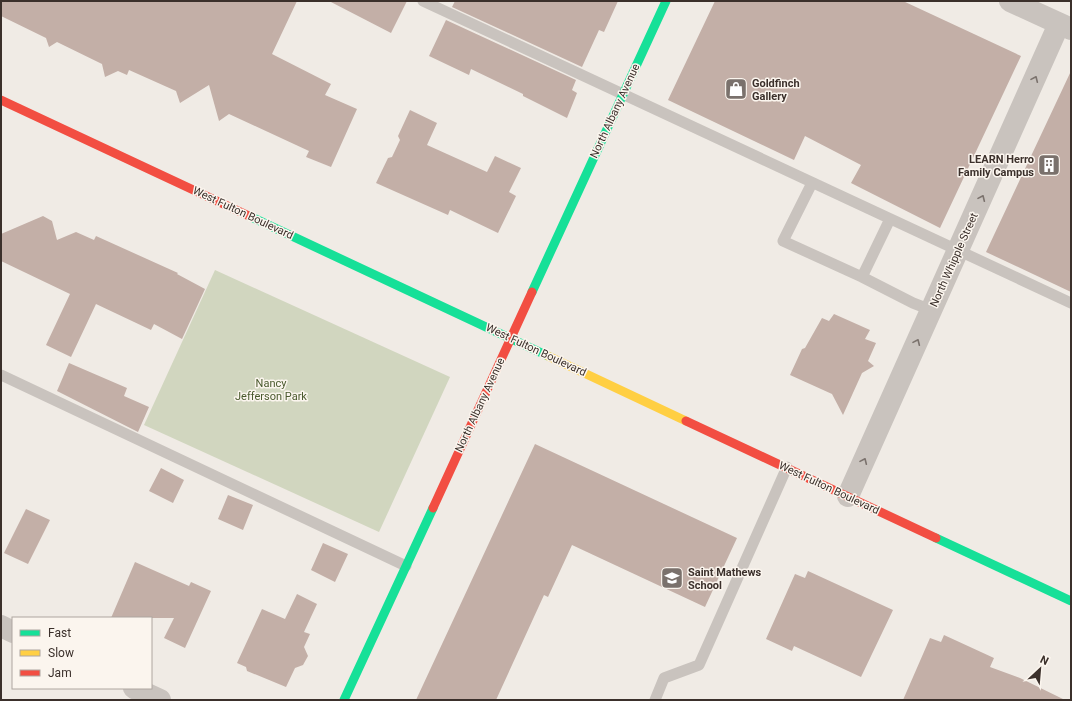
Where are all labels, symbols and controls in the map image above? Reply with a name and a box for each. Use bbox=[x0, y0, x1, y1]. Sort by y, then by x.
street label: North Albany Avenue bbox=[587, 62, 643, 160]
shop icon: Goldfinch Gallery bbox=[723, 76, 749, 102]
one-way arrow bbox=[1030, 76, 1038, 83]
place label: Goldfinch Gallery bbox=[752, 77, 800, 103]
building icon: LEARN Herro Family Campus bbox=[1036, 152, 1062, 178]
place label: LEARN Herro Family Campus bbox=[958, 153, 1034, 179]
street label: West Fulton Boulevard bbox=[191, 184, 295, 242]
one-way arrow bbox=[977, 194, 985, 201]
street label: North Whipple Street bbox=[927, 211, 981, 309]
street label: West Fulton Boulevard bbox=[484, 321, 588, 379]
one-way arrow bbox=[912, 339, 920, 346]
street label: North Albany Avenue bbox=[452, 356, 508, 454]
park label: Nancy Jefferson Park bbox=[235, 377, 307, 403]
one-way arrow bbox=[859, 457, 867, 465]
street label: West Fulton Boulevard bbox=[777, 459, 881, 517]
school or university icon: Saint Mathews School bbox=[659, 565, 685, 591]
place label: Saint Mathews School bbox=[688, 566, 762, 592]
legend bbox=[12, 617, 152, 689]
text: Fast bbox=[48, 626, 71, 640]
text: Slow bbox=[48, 646, 74, 660]
north arrow bbox=[1020, 649, 1060, 689]
text: N bbox=[1038, 653, 1051, 668]
text: Jam bbox=[48, 666, 72, 680]

